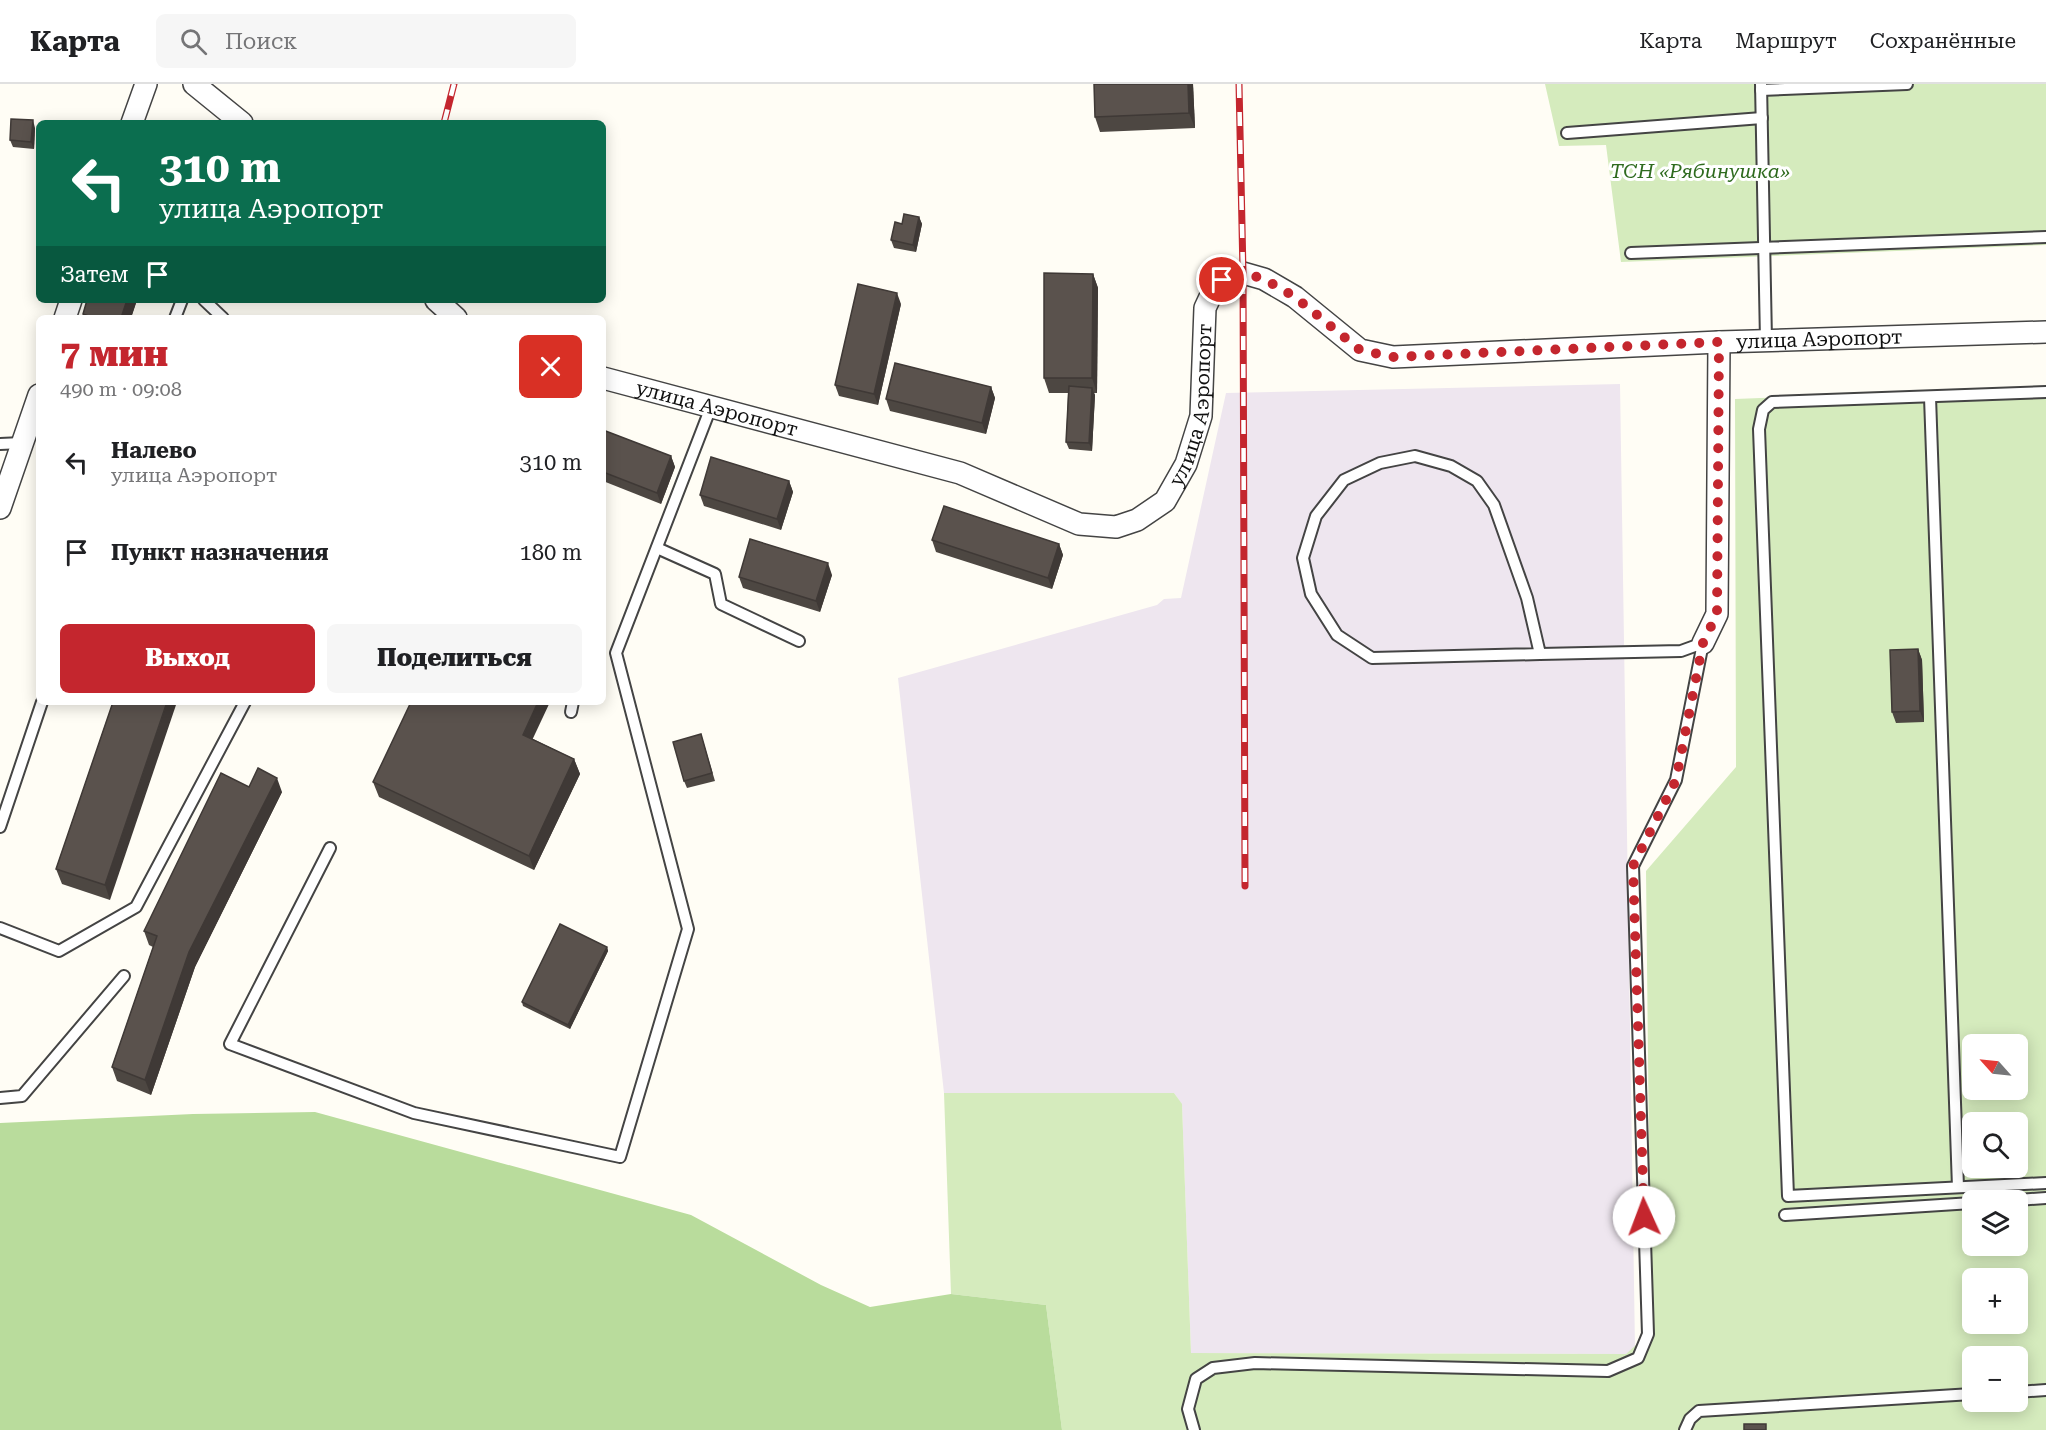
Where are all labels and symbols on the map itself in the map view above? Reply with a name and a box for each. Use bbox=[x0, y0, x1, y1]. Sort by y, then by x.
park label: ТСН «Рябинушка» bbox=[1610, 159, 1790, 183]
pin bbox=[1196, 254, 1247, 305]
street label: улица Аэропорт bbox=[1164, 323, 1216, 491]
street label: улица Аэропорт bbox=[1736, 324, 1903, 353]
street label: улица Аэропорт bbox=[634, 375, 801, 441]
north arrow bbox=[1962, 1034, 2028, 1100]
position arrow bbox=[1612, 1185, 1676, 1249]

